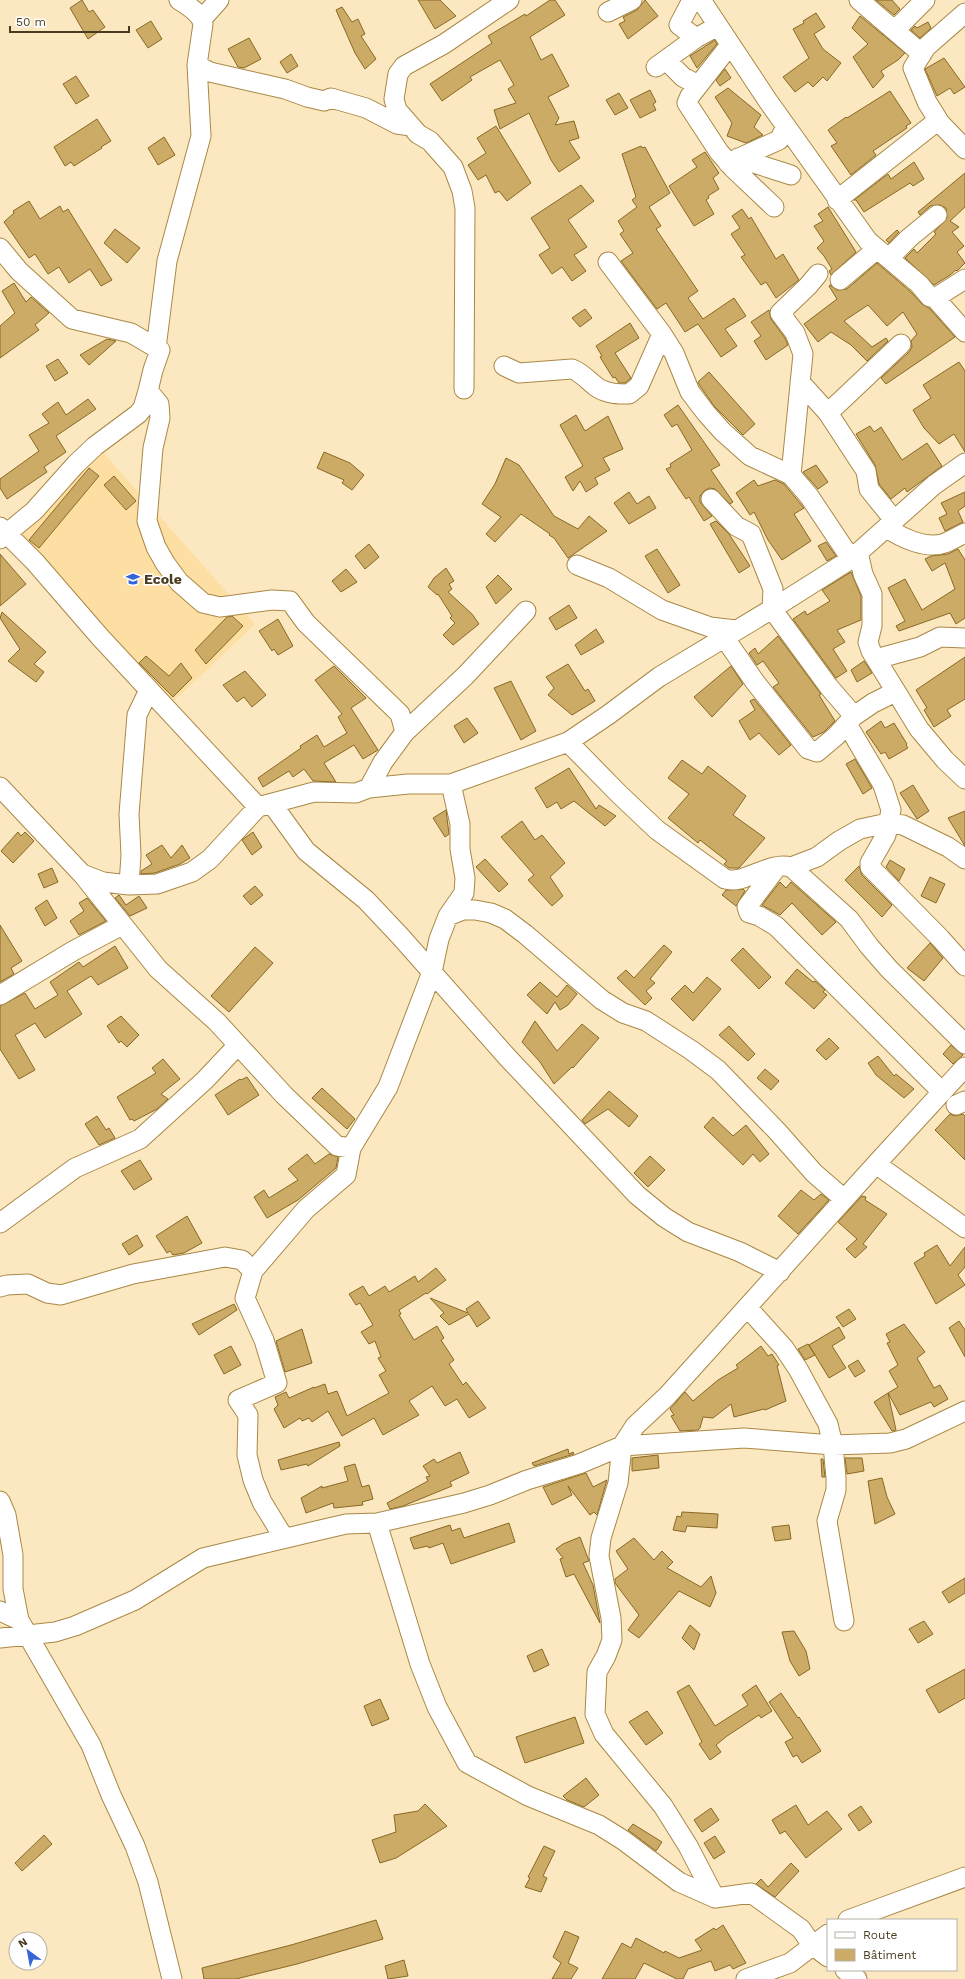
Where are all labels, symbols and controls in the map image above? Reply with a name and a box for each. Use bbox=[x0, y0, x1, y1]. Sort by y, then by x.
scale bar bbox=[10, 8, 129, 34]
text: 50 m bbox=[16, 15, 46, 29]
school or university icon: Ecole bbox=[125, 571, 141, 587]
place label: Ecole bbox=[144, 571, 182, 587]
legend bbox=[827, 1919, 957, 1971]
text: Route bbox=[863, 1928, 897, 1942]
north arrow bbox=[8, 1931, 48, 1971]
text: N bbox=[16, 1935, 30, 1951]
text: Bâtiment bbox=[863, 1948, 916, 1962]

